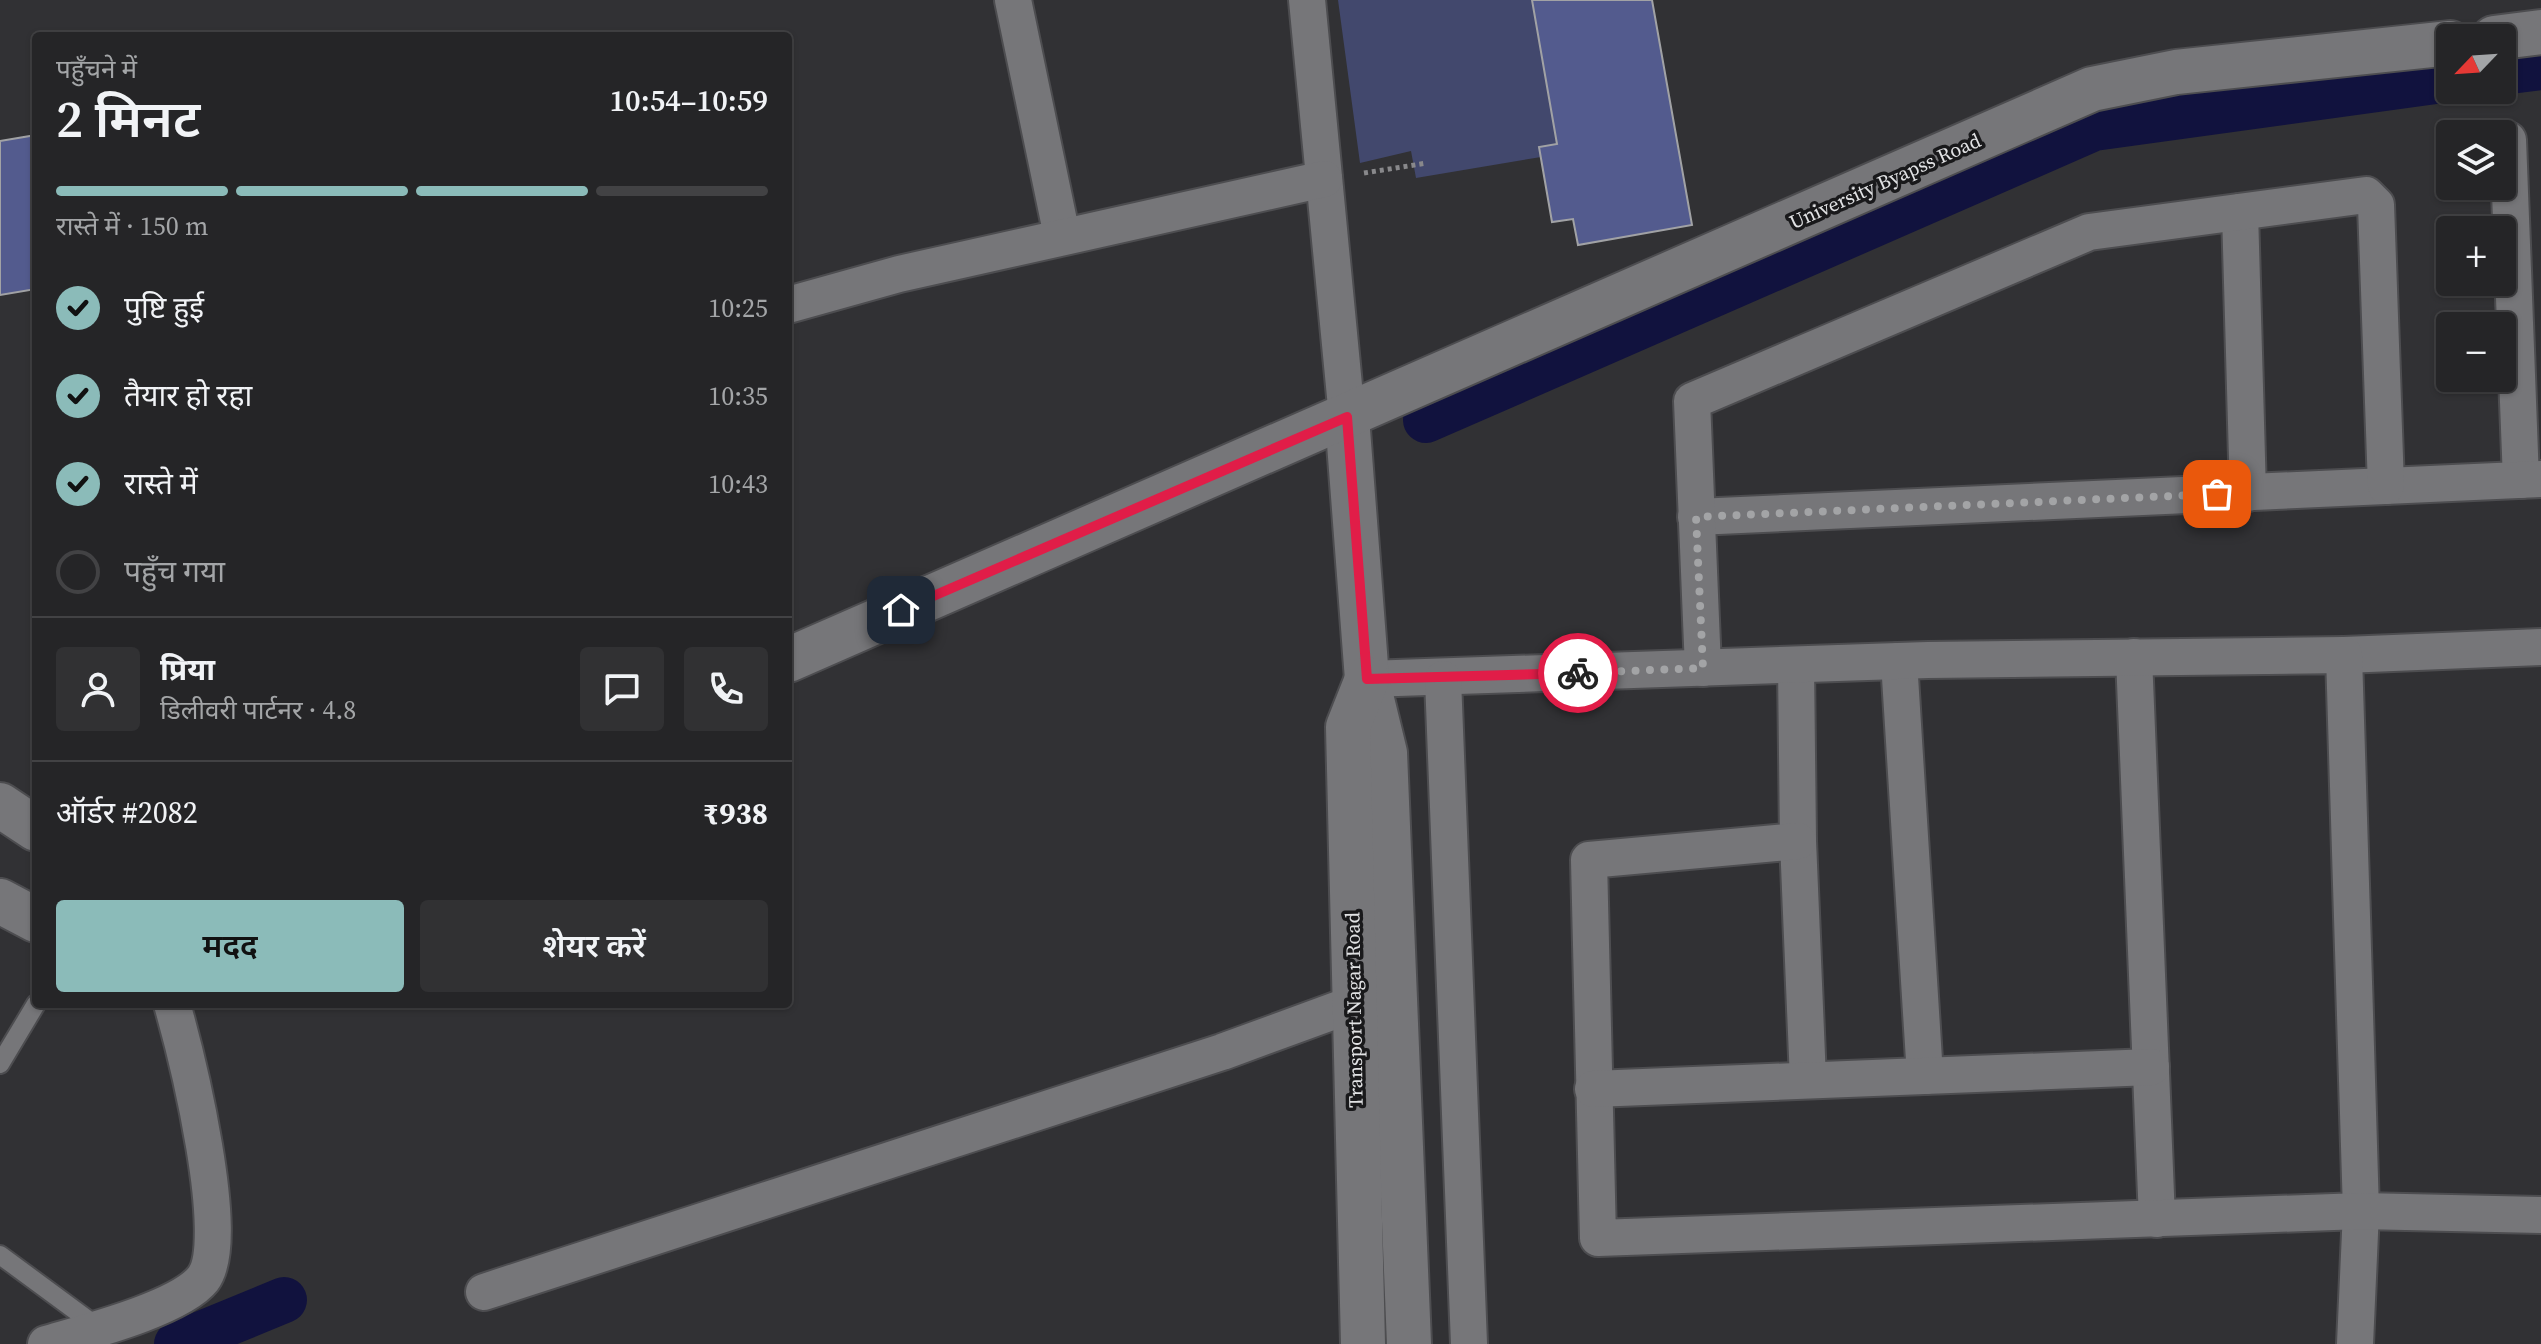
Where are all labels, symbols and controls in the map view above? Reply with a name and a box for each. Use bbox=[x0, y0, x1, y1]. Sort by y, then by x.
north arrow bbox=[2436, 24, 2516, 104]
map controls bbox=[2436, 24, 2516, 392]
text: पहुँचने में bbox=[56, 51, 137, 87]
text: 10:54–10:59 bbox=[609, 80, 768, 121]
text: 2 मिनट bbox=[56, 83, 200, 154]
button: layers bbox=[2436, 120, 2516, 200]
street label: University Byapss Road bbox=[1785, 126, 1986, 236]
text: रास्ते में · 150 m bbox=[56, 208, 208, 244]
button: + bbox=[2436, 216, 2516, 296]
icon: check bbox=[56, 286, 100, 330]
text: पुष्टि हुई bbox=[124, 287, 204, 328]
text: 10:25 bbox=[708, 290, 768, 326]
button: − bbox=[2436, 312, 2516, 392]
icon: check bbox=[56, 374, 100, 418]
text: तैयार हो रहा bbox=[124, 375, 252, 416]
text: 10:35 bbox=[708, 378, 768, 414]
pin bbox=[2183, 460, 2251, 528]
icon: check bbox=[56, 462, 100, 506]
text: रास्ते में bbox=[124, 463, 198, 504]
text: 10:43 bbox=[708, 466, 768, 502]
icon: bag bbox=[2195, 472, 2239, 516]
text: पहुँच गया bbox=[124, 551, 225, 592]
pin bbox=[867, 576, 935, 644]
icon: home bbox=[879, 588, 923, 632]
courier bbox=[1538, 633, 1618, 713]
button: person bbox=[56, 647, 140, 731]
button: chat bbox=[580, 647, 664, 731]
button: phone bbox=[684, 647, 768, 731]
text: प्रिया bbox=[160, 649, 215, 690]
icon: bike bbox=[1556, 651, 1600, 695]
text: डिलीवरी पार्टनर · 4.8 bbox=[160, 692, 356, 728]
text: ऑर्डर #2082 bbox=[56, 792, 198, 833]
text: ₹938 bbox=[703, 793, 768, 834]
button: मदद bbox=[56, 900, 404, 992]
button: शेयर करें bbox=[420, 900, 768, 992]
street label: Transport Nagar Road bbox=[1338, 911, 1370, 1108]

